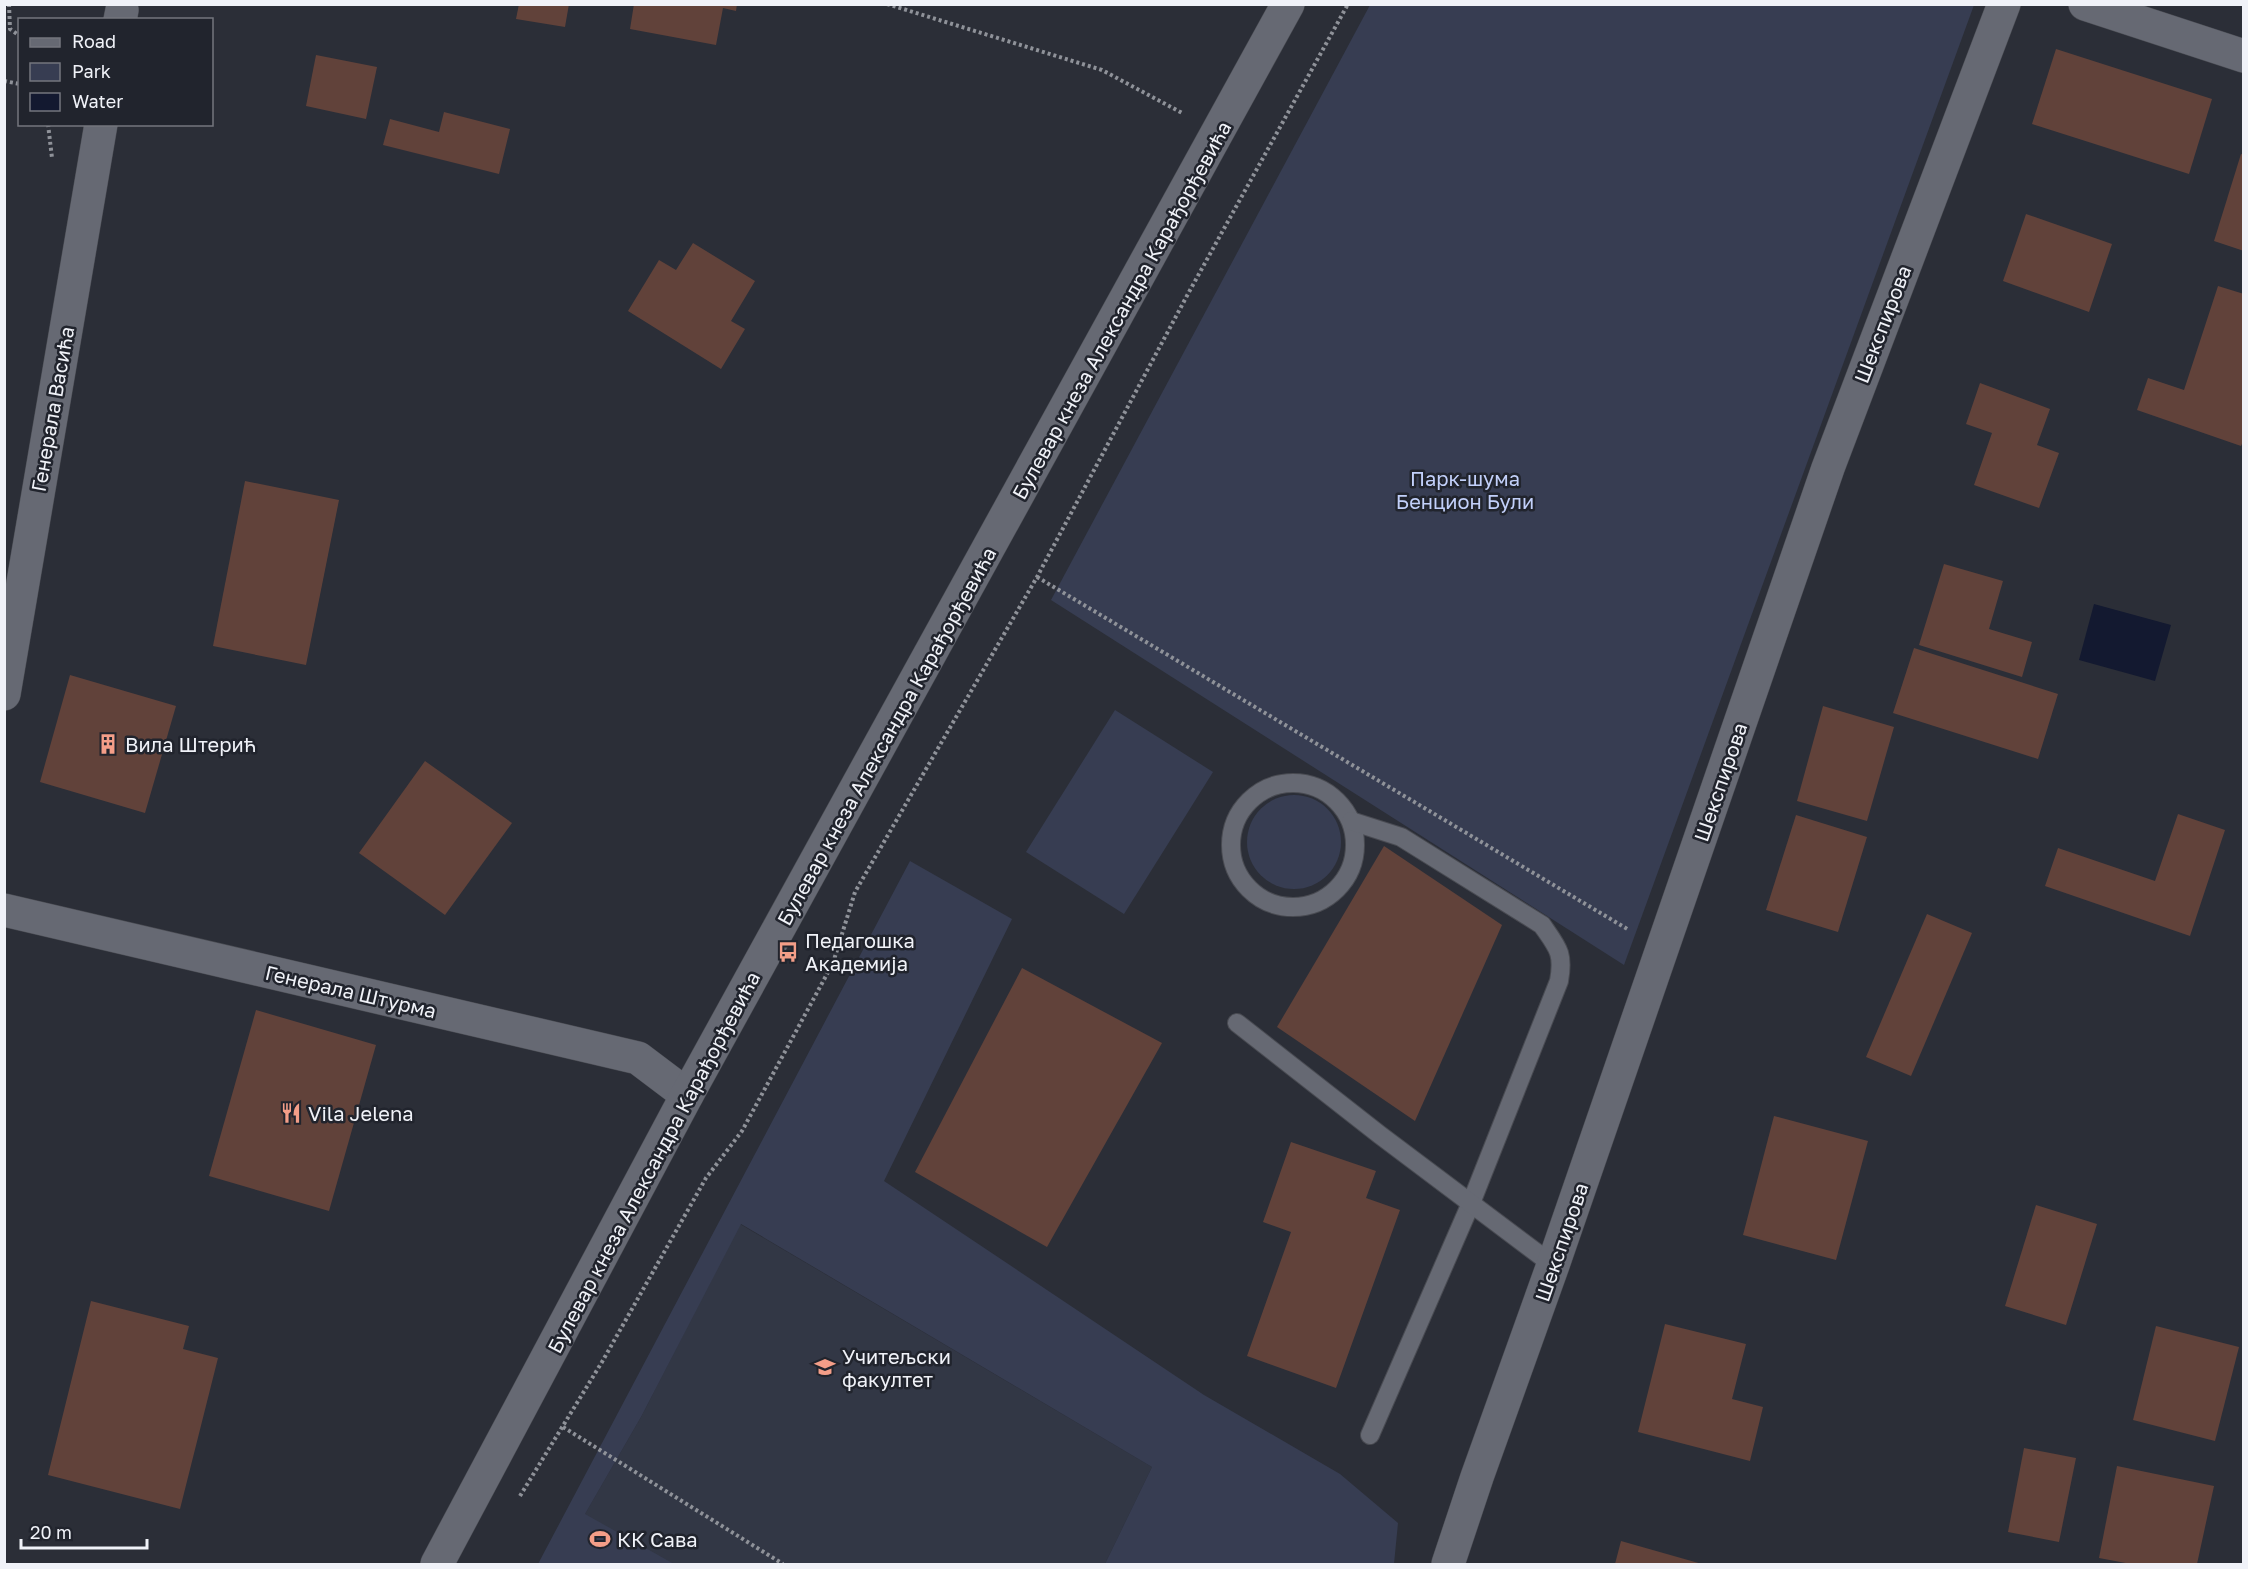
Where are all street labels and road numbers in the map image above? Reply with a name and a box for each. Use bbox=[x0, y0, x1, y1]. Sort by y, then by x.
street label: Булевар кнеза Александра Карађорђевића bbox=[1007, 117, 1235, 503]
street label: Шекспирова bbox=[1849, 262, 1915, 386]
street label: Генерала Васића bbox=[26, 324, 78, 494]
street label: Булевар кнеза Александра Карађорђевића bbox=[772, 543, 1000, 929]
street label: Шекспирова bbox=[1688, 719, 1752, 845]
street label: Генерала Штурма bbox=[263, 960, 439, 1022]
street label: Булевар кнеза Александра Карађорђевића bbox=[542, 967, 764, 1357]
street label: Шекспирова bbox=[1529, 1179, 1593, 1305]

